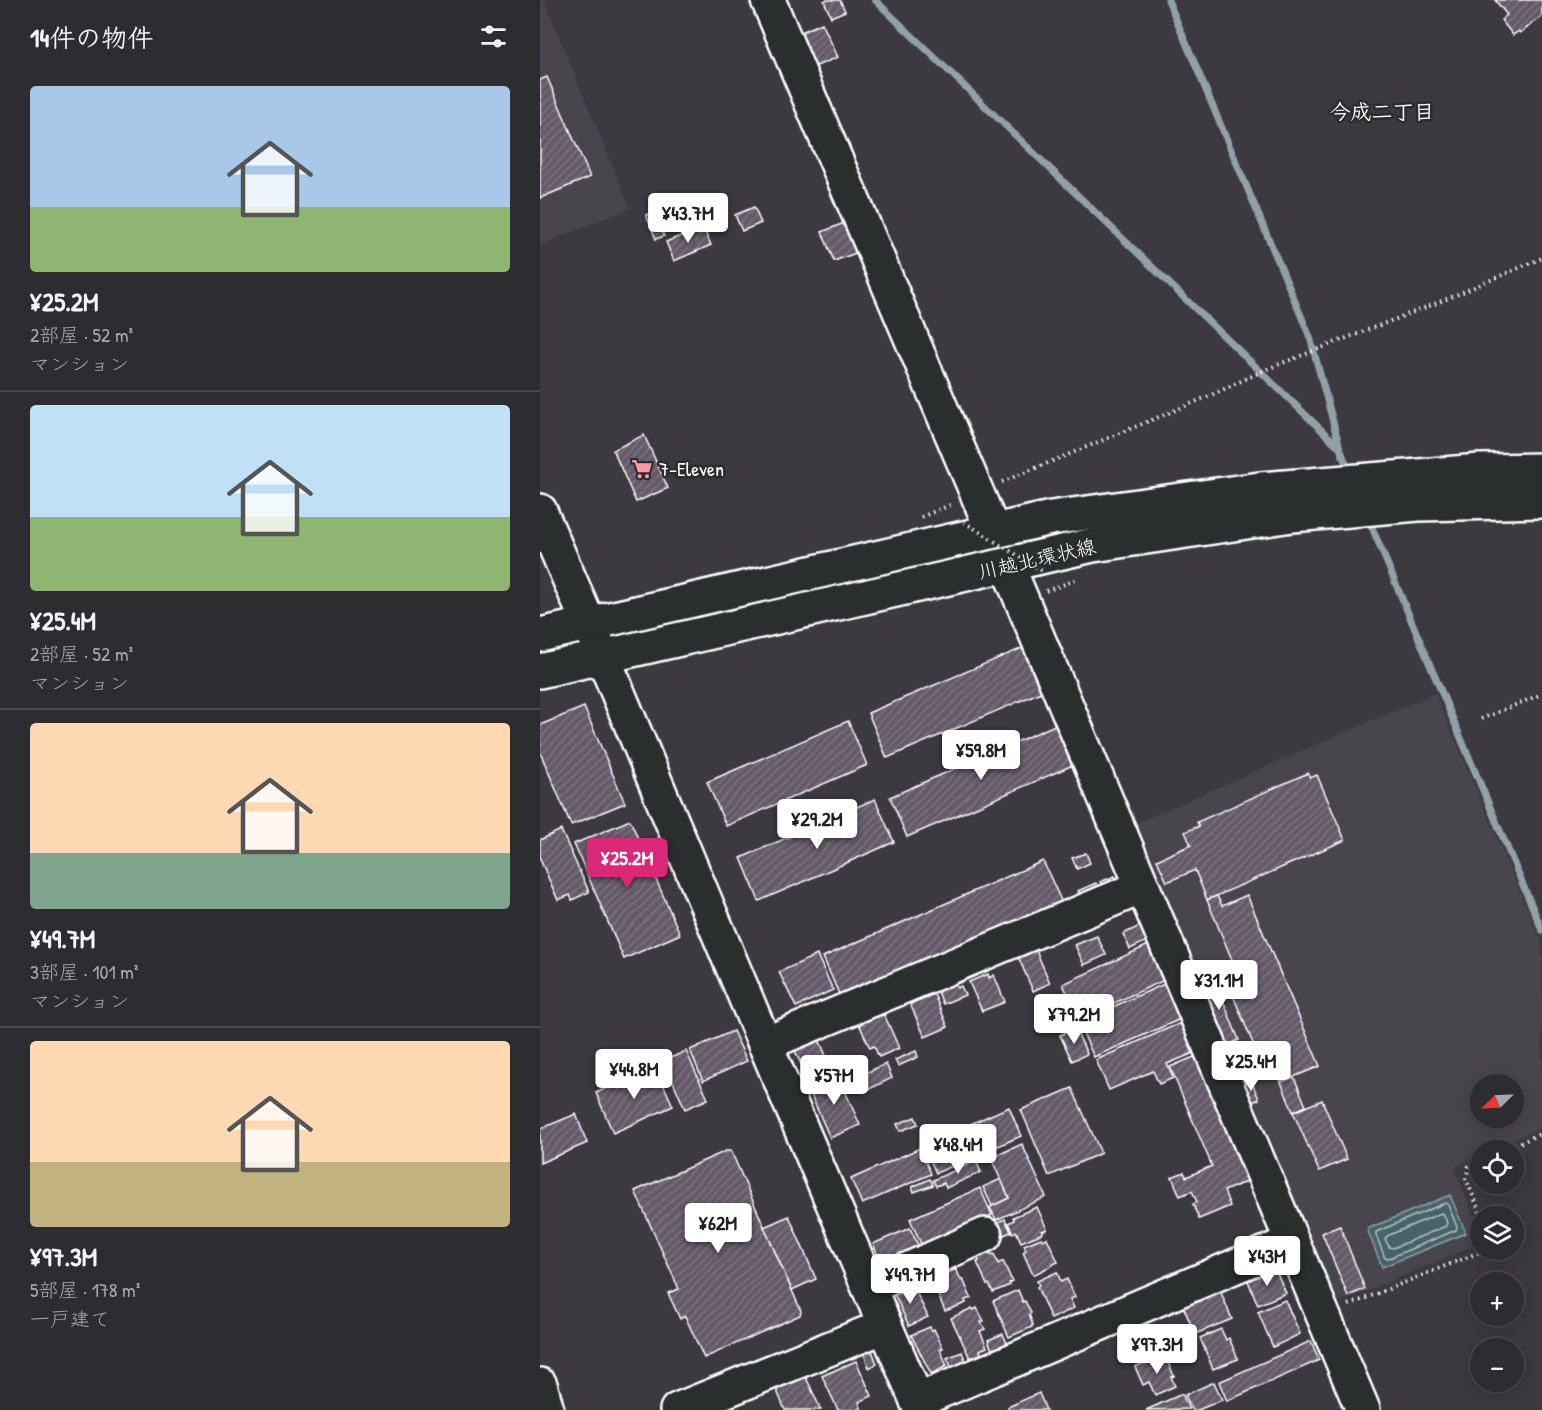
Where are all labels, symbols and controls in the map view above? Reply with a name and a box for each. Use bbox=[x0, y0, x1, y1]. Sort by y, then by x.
text: 14件の物件 bbox=[30, 20, 153, 55]
icon: filters bbox=[477, 20, 510, 53]
district label: 今成二丁目 bbox=[1330, 97, 1435, 126]
icon: home bbox=[216, 125, 324, 233]
pin: ¥43.7M bbox=[639, 193, 737, 244]
text: ¥43.7M bbox=[662, 199, 714, 226]
text: ¥25.2M bbox=[30, 284, 98, 319]
text: 2部屋 · 52 m² bbox=[30, 321, 133, 348]
text: マンション bbox=[30, 350, 129, 377]
icon: home bbox=[216, 444, 324, 552]
place label: 7-Eleven bbox=[659, 455, 724, 482]
supermarket icon: 7-Eleven bbox=[630, 457, 654, 481]
street label: 川越北環状線 bbox=[975, 532, 1098, 585]
text: ¥25.4M bbox=[30, 603, 96, 638]
text: 2部屋 · 52 m² bbox=[30, 640, 133, 667]
text: マンション bbox=[30, 669, 129, 696]
pin: ¥59.8M bbox=[932, 730, 1030, 781]
text: ¥59.8M bbox=[956, 736, 1006, 763]
icon: home bbox=[216, 762, 324, 870]
pin: ¥29.2M bbox=[768, 799, 866, 850]
text: ¥29.2M bbox=[791, 805, 843, 832]
pin: ¥25.2M bbox=[578, 838, 676, 889]
text: ¥25.2M bbox=[601, 844, 653, 871]
text: ¥49.7M bbox=[30, 921, 95, 956]
text: 3部屋 · 101 m² bbox=[30, 958, 138, 985]
pin: ¥31.1M bbox=[1170, 960, 1268, 1011]
text: ¥31.1M bbox=[1195, 966, 1243, 993]
text: マンション bbox=[30, 987, 129, 1014]
pin: ¥79.2M bbox=[1025, 994, 1123, 1045]
text: ¥79.2M bbox=[1048, 1000, 1100, 1027]
pin: ¥25.4M bbox=[1202, 1041, 1300, 1092]
text: ¥25.4M bbox=[1226, 1047, 1276, 1074]
pin: ¥44.8M bbox=[585, 1049, 683, 1100]
text: ¥44.8M bbox=[609, 1055, 659, 1082]
pin: ¥57M bbox=[798, 1055, 870, 1106]
text: ¥57M bbox=[814, 1061, 854, 1088]
north arrow bbox=[1470, 1074, 1524, 1128]
map controls bbox=[1470, 1074, 1524, 1392]
icon: home bbox=[216, 1080, 324, 1188]
pin: ¥48.4M bbox=[909, 1124, 1007, 1175]
text: ¥48.4M bbox=[933, 1130, 983, 1157]
button: locate bbox=[1470, 1140, 1524, 1194]
pin: ¥62M bbox=[682, 1203, 754, 1254]
button: layers bbox=[1470, 1206, 1524, 1260]
text: ¥62M bbox=[699, 1209, 737, 1236]
pin: ¥43M bbox=[1231, 1236, 1303, 1287]
text: ¥97.3M bbox=[30, 1239, 97, 1274]
text: ¥43M bbox=[1248, 1242, 1286, 1269]
pin: ¥49.7M bbox=[861, 1254, 959, 1305]
text: ¥49.7M bbox=[885, 1260, 935, 1287]
button: + bbox=[1470, 1272, 1524, 1326]
text: 5部屋 · 178 m² bbox=[30, 1276, 140, 1303]
text: 一戸建て bbox=[30, 1305, 110, 1332]
pin: ¥97.3M bbox=[1108, 1324, 1206, 1375]
text: ¥97.3M bbox=[1131, 1330, 1183, 1357]
button: − bbox=[1470, 1338, 1524, 1392]

